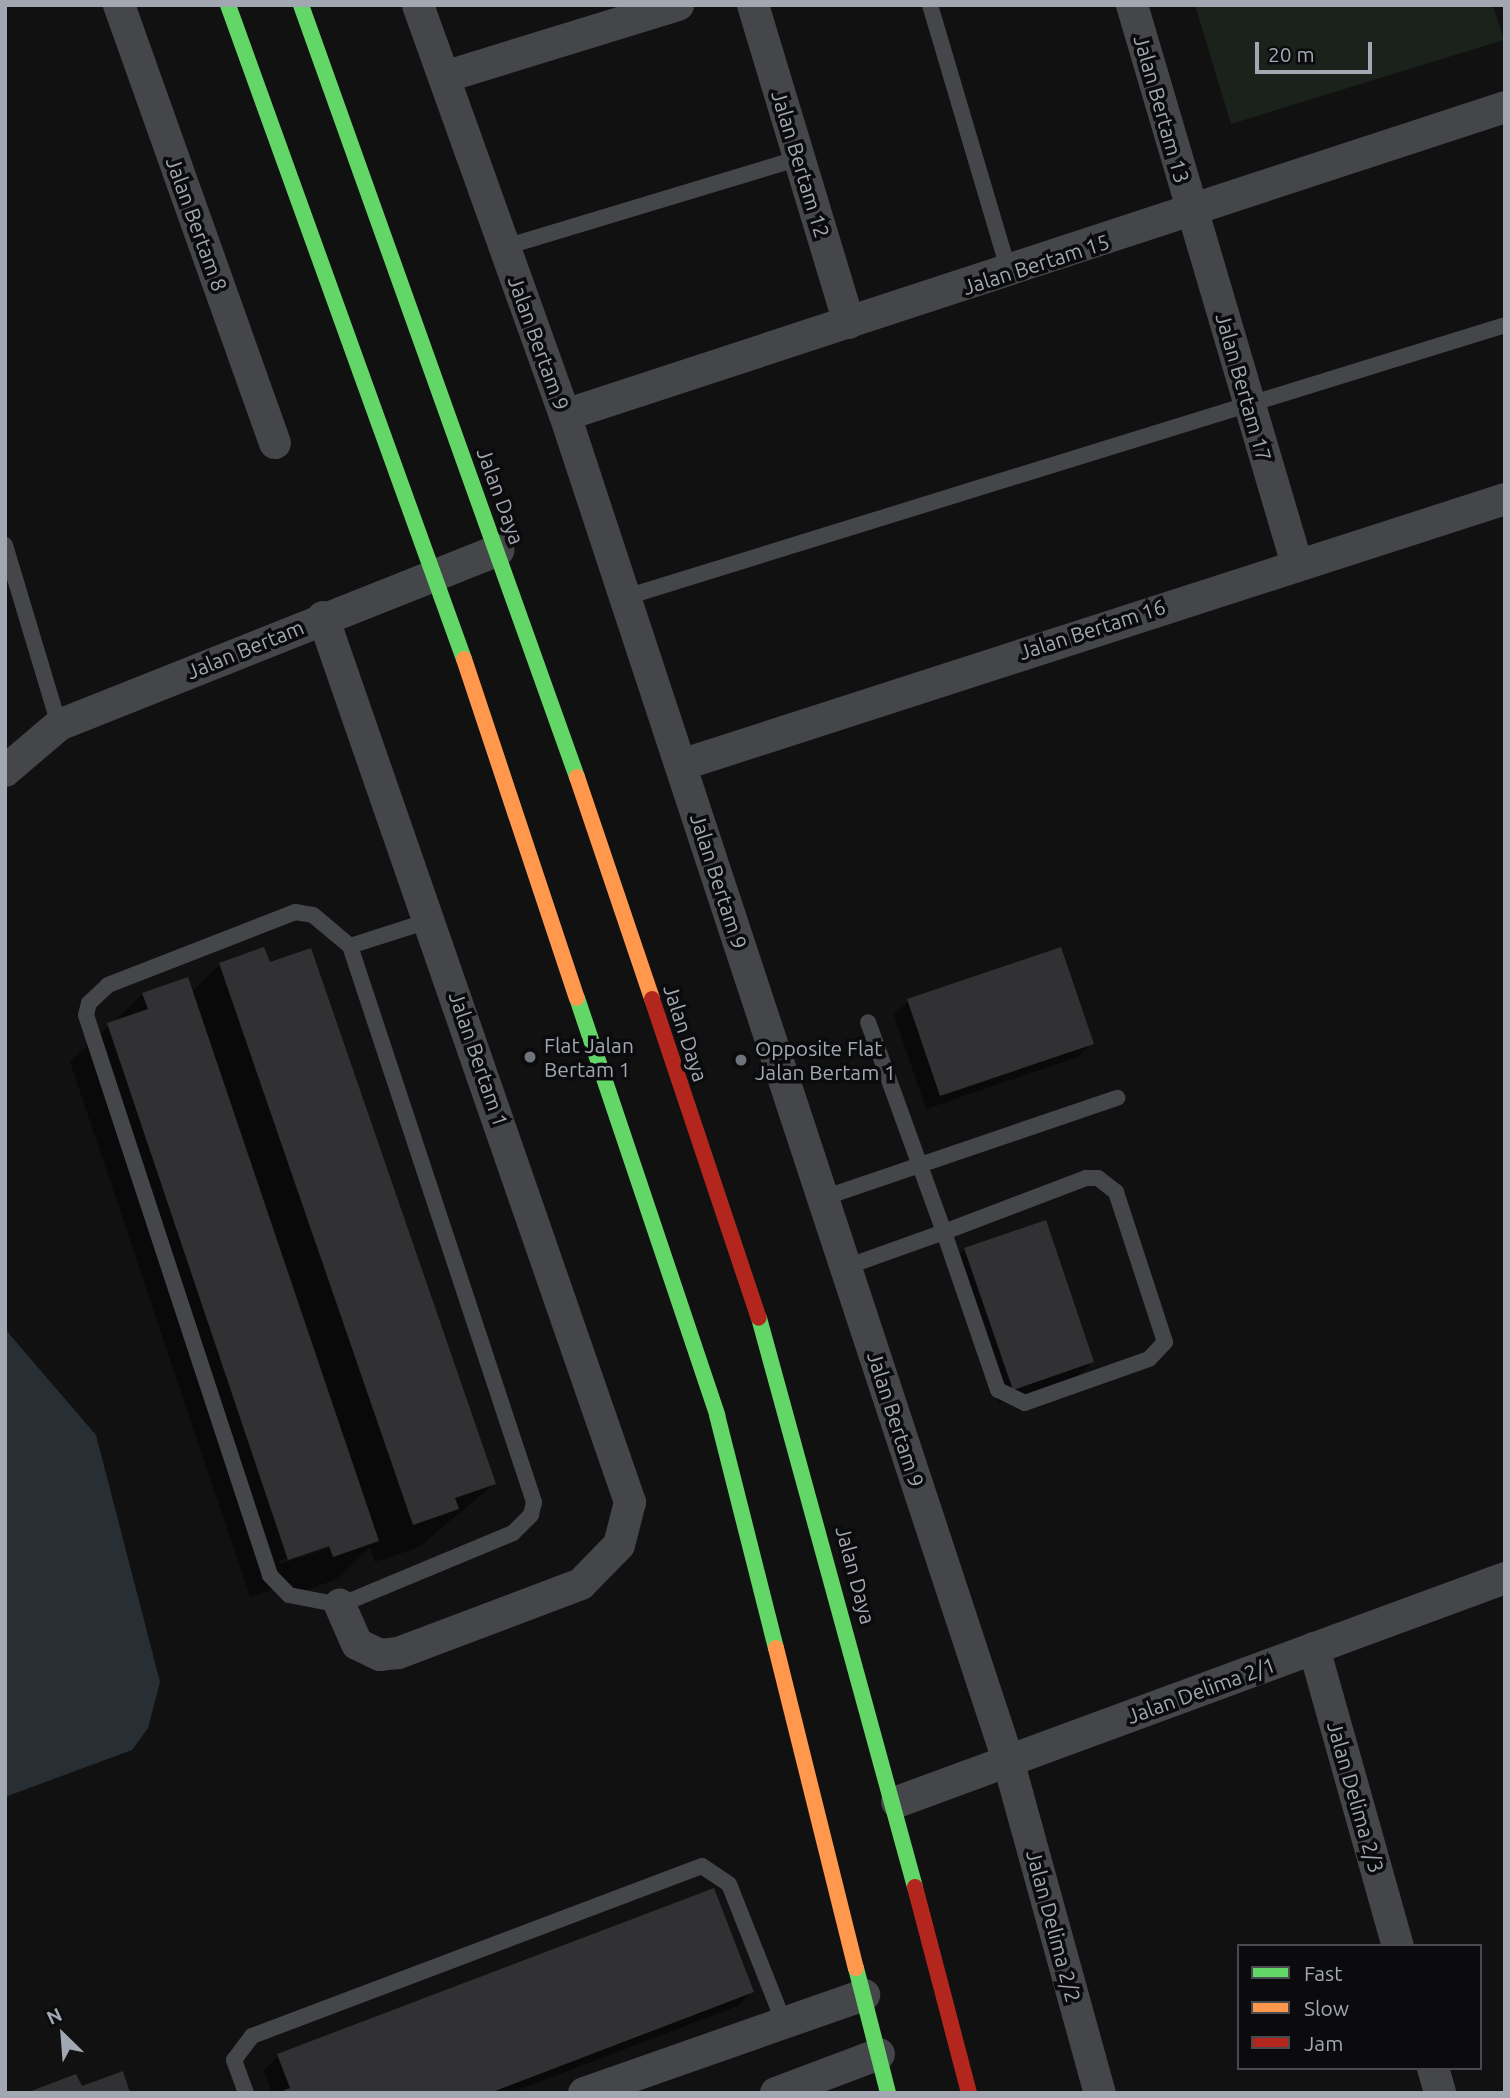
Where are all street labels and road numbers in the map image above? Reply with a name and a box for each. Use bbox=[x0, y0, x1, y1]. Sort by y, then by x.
street label: Jalan Bertam 13 bbox=[1129, 32, 1195, 186]
street label: Jalan Bertam 12 bbox=[767, 87, 835, 241]
street label: Jalan Bertam 8 bbox=[161, 153, 233, 295]
street label: Jalan Bertam 15 bbox=[959, 228, 1113, 300]
street label: Jalan Bertam 9 bbox=[503, 272, 575, 414]
street label: Jalan Bertam 17 bbox=[1211, 310, 1277, 464]
street label: Jalan Daya bbox=[472, 444, 530, 548]
street label: Jalan Bertam 16 bbox=[1015, 593, 1169, 665]
street label: Jalan Bertam bbox=[183, 614, 307, 684]
street label: Jalan Bertam 9 bbox=[685, 810, 753, 952]
street label: Jalan Daya bbox=[658, 981, 714, 1085]
street label: Jalan Bertam 1 bbox=[444, 988, 514, 1130]
street label: Jalan Bertam 9 bbox=[862, 1348, 930, 1490]
street label: Jalan Daya bbox=[831, 1523, 881, 1627]
street label: Jalan Delima 2/1 bbox=[1123, 1651, 1279, 1729]
street label: Jalan Delima 2/3 bbox=[1322, 1718, 1390, 1876]
street label: Jalan Delima 2/2 bbox=[1022, 1847, 1086, 2005]

